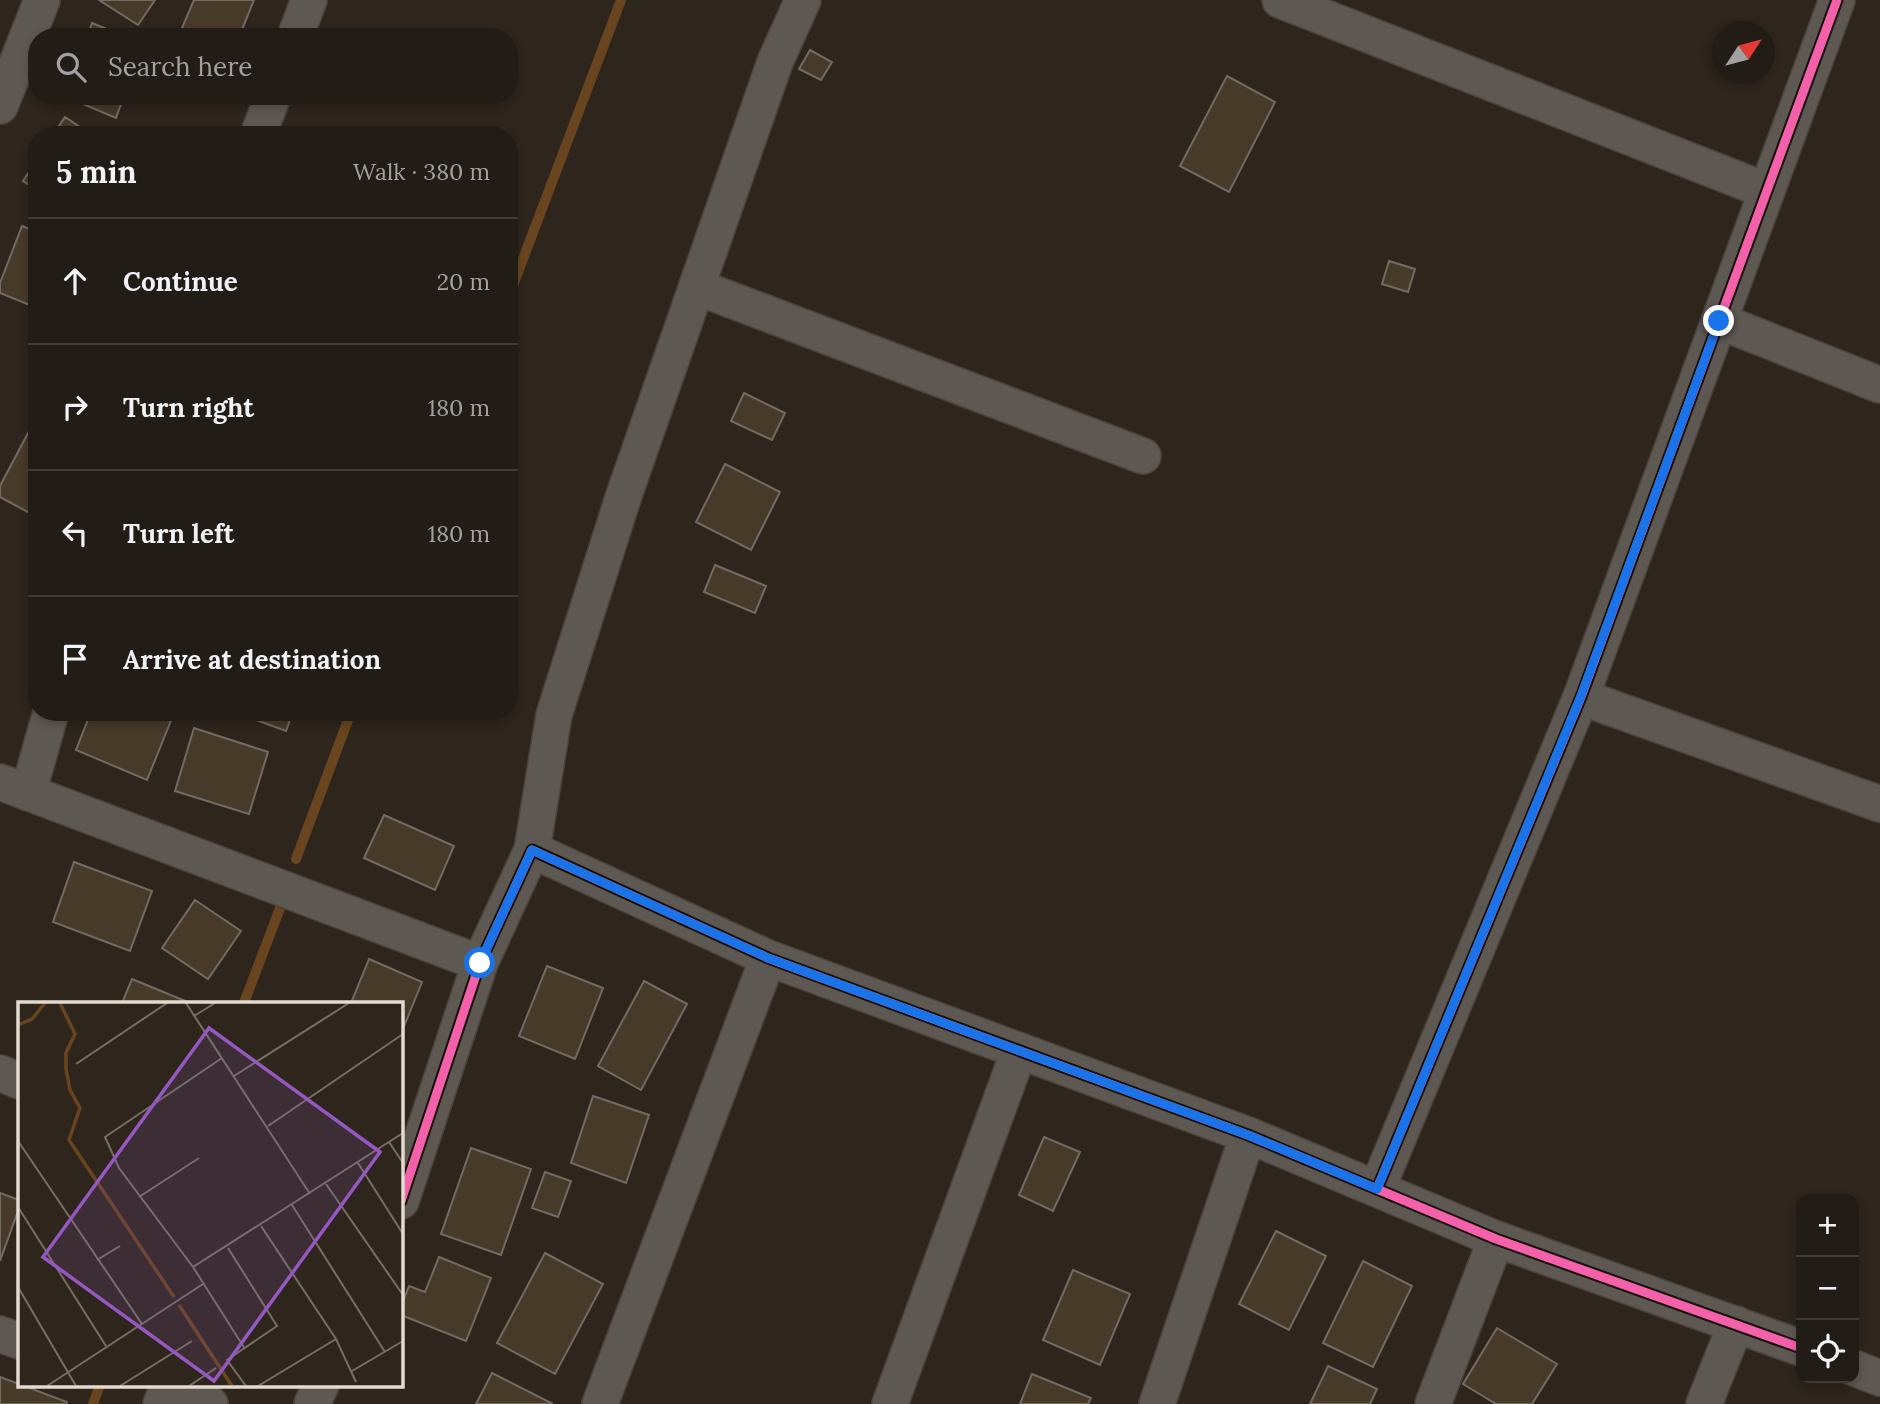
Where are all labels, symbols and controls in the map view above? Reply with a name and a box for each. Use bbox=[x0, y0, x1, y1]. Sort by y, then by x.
north arrow bbox=[1712, 21, 1775, 84]
search box bbox=[28, 28, 518, 105]
icon: search bbox=[52, 48, 90, 86]
text: Search here bbox=[108, 50, 252, 83]
text: 5 min bbox=[56, 153, 137, 191]
text: Walk · 380 m bbox=[353, 157, 490, 186]
icon: ahead bbox=[56, 262, 94, 300]
text: Continue bbox=[123, 265, 238, 298]
text: 20 m bbox=[437, 267, 490, 296]
route end bbox=[1703, 305, 1734, 336]
icon: right bbox=[56, 388, 94, 426]
text: Turn right bbox=[123, 391, 254, 424]
text: 180 m bbox=[428, 393, 490, 422]
icon: left bbox=[56, 514, 94, 552]
text: Turn left bbox=[123, 517, 234, 550]
text: 180 m bbox=[428, 519, 490, 548]
icon: arrive bbox=[56, 640, 94, 678]
text: Arrive at destination bbox=[123, 643, 381, 676]
route start bbox=[464, 947, 495, 978]
inset map bbox=[18, 1002, 402, 1386]
map controls bbox=[1796, 1194, 1859, 1383]
button: + bbox=[1796, 1194, 1859, 1257]
button: − bbox=[1796, 1257, 1859, 1320]
button: locate bbox=[1796, 1320, 1859, 1383]

